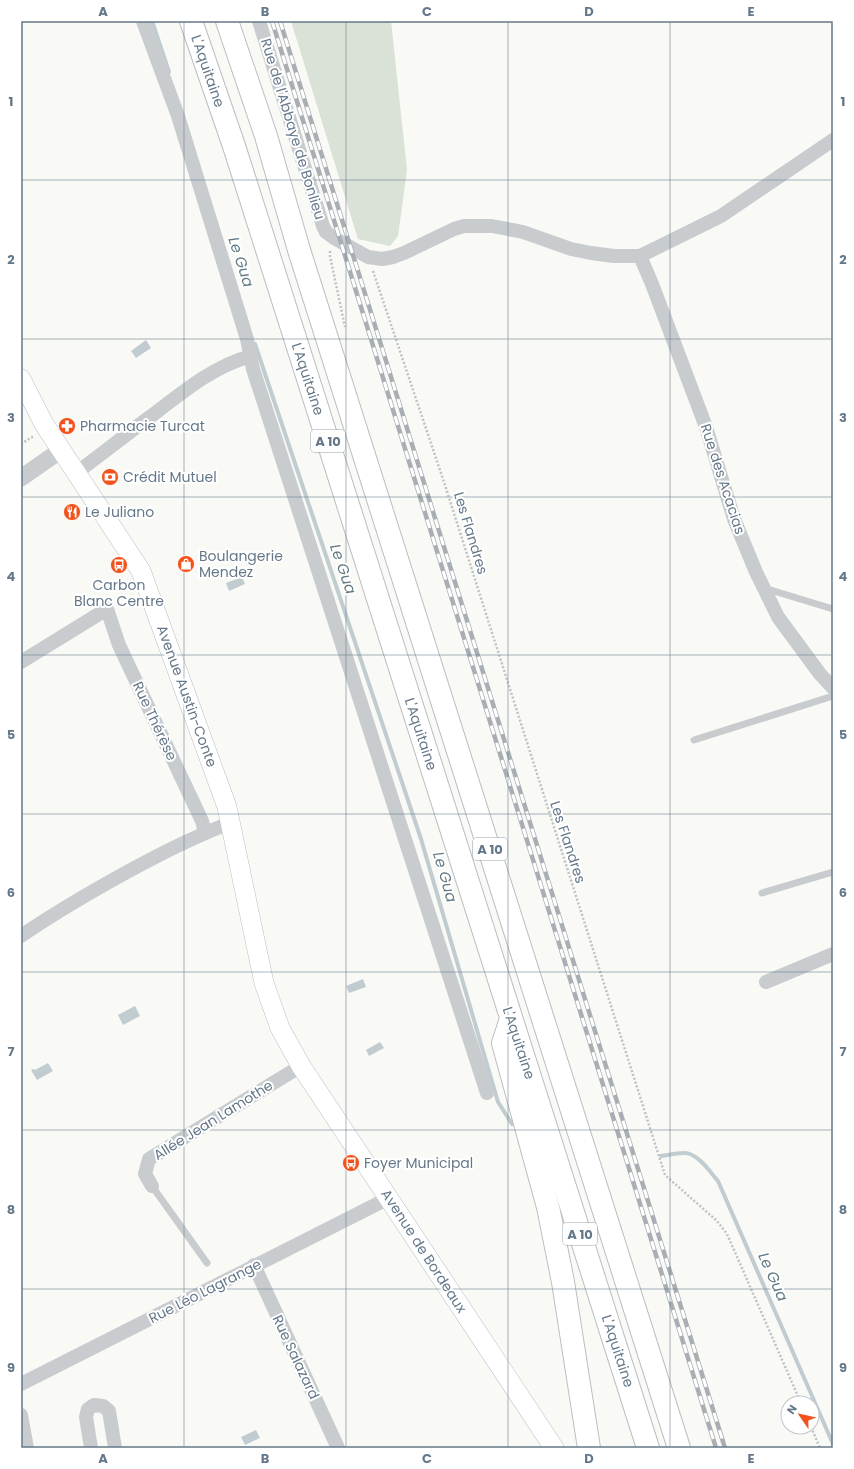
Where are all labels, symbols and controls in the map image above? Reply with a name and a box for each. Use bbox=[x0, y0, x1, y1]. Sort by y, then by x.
text: A bbox=[98, 2, 108, 21]
text: B bbox=[261, 2, 270, 21]
text: C bbox=[422, 2, 432, 21]
text: D bbox=[584, 2, 594, 21]
text: E bbox=[747, 2, 755, 21]
street label: L'Aquitaine bbox=[186, 32, 230, 110]
street label: Rue de l'Abbaye de Bonlieu bbox=[256, 36, 330, 222]
text: 1 bbox=[9, 92, 13, 111]
text: 1 bbox=[841, 92, 845, 111]
water label: Le Gua bbox=[224, 234, 259, 290]
text: 2 bbox=[7, 250, 15, 269]
text: 2 bbox=[839, 250, 847, 269]
street label: L'Aquitaine bbox=[287, 340, 329, 418]
text: 3 bbox=[7, 408, 15, 427]
text: 3 bbox=[839, 408, 847, 427]
pharmacy icon: Pharmacie Turcat bbox=[57, 416, 77, 436]
place label: Pharmacie Turcat bbox=[80, 416, 205, 436]
street label: Rue des Acacias bbox=[696, 421, 750, 537]
road number: A 10 bbox=[311, 430, 345, 452]
bank icon: Crédit Mutuel bbox=[100, 467, 120, 487]
place label: Crédit Mutuel bbox=[123, 467, 217, 487]
street label: Les Flandres bbox=[449, 489, 493, 577]
restaurant icon: Le Juliano bbox=[62, 502, 82, 522]
place label: Le Juliano bbox=[85, 502, 154, 522]
water label: Le Gua bbox=[325, 541, 362, 597]
place label: Boulangerie Mendez bbox=[199, 546, 283, 582]
shop icon: Boulangerie Mendez bbox=[176, 554, 196, 574]
bus stop icon: Carbon Blanc Centre bbox=[109, 555, 129, 575]
text: 4 bbox=[7, 567, 16, 586]
text: 4 bbox=[839, 567, 848, 586]
place label: Carbon Blanc Centre bbox=[74, 575, 164, 611]
street label: Avenue Austin-Conte bbox=[152, 622, 222, 770]
street label: Rue Thérèse bbox=[128, 678, 182, 764]
street label: L'Aquitaine bbox=[400, 695, 442, 773]
text: 5 bbox=[7, 725, 15, 744]
text: 5 bbox=[839, 725, 847, 744]
street label: Les Flandres bbox=[545, 798, 591, 886]
road number: A 10 bbox=[473, 838, 507, 860]
water label: Le Gua bbox=[428, 849, 463, 905]
text: 6 bbox=[7, 883, 15, 902]
text: 6 bbox=[839, 883, 847, 902]
street label: L'Aquitaine bbox=[498, 1004, 540, 1082]
text: 7 bbox=[8, 1042, 15, 1061]
text: 7 bbox=[840, 1042, 847, 1061]
street label: Allée Jean Lamothe bbox=[149, 1075, 277, 1165]
bus stop icon: Foyer Municipal bbox=[341, 1153, 361, 1173]
place label: Foyer Municipal bbox=[364, 1153, 473, 1173]
street label: Avenue de Bordeaux bbox=[376, 1185, 472, 1317]
text: 8 bbox=[7, 1200, 15, 1219]
text: 8 bbox=[839, 1200, 847, 1219]
road number: A 10 bbox=[563, 1223, 597, 1245]
water label: Le Gua bbox=[753, 1249, 794, 1305]
street label: Rue Léo Lagrange bbox=[145, 1254, 265, 1328]
street label: Rue Salazard bbox=[268, 1312, 324, 1402]
street label: L'Aquitaine bbox=[597, 1312, 639, 1390]
text: 9 bbox=[7, 1358, 15, 1377]
text: 9 bbox=[839, 1358, 847, 1377]
north arrow bbox=[780, 1395, 820, 1435]
text: N bbox=[783, 1402, 801, 1417]
text: A bbox=[98, 1449, 108, 1468]
text: B bbox=[261, 1449, 270, 1468]
text: C bbox=[422, 1449, 432, 1468]
text: D bbox=[584, 1449, 594, 1468]
text: E bbox=[747, 1449, 755, 1468]

